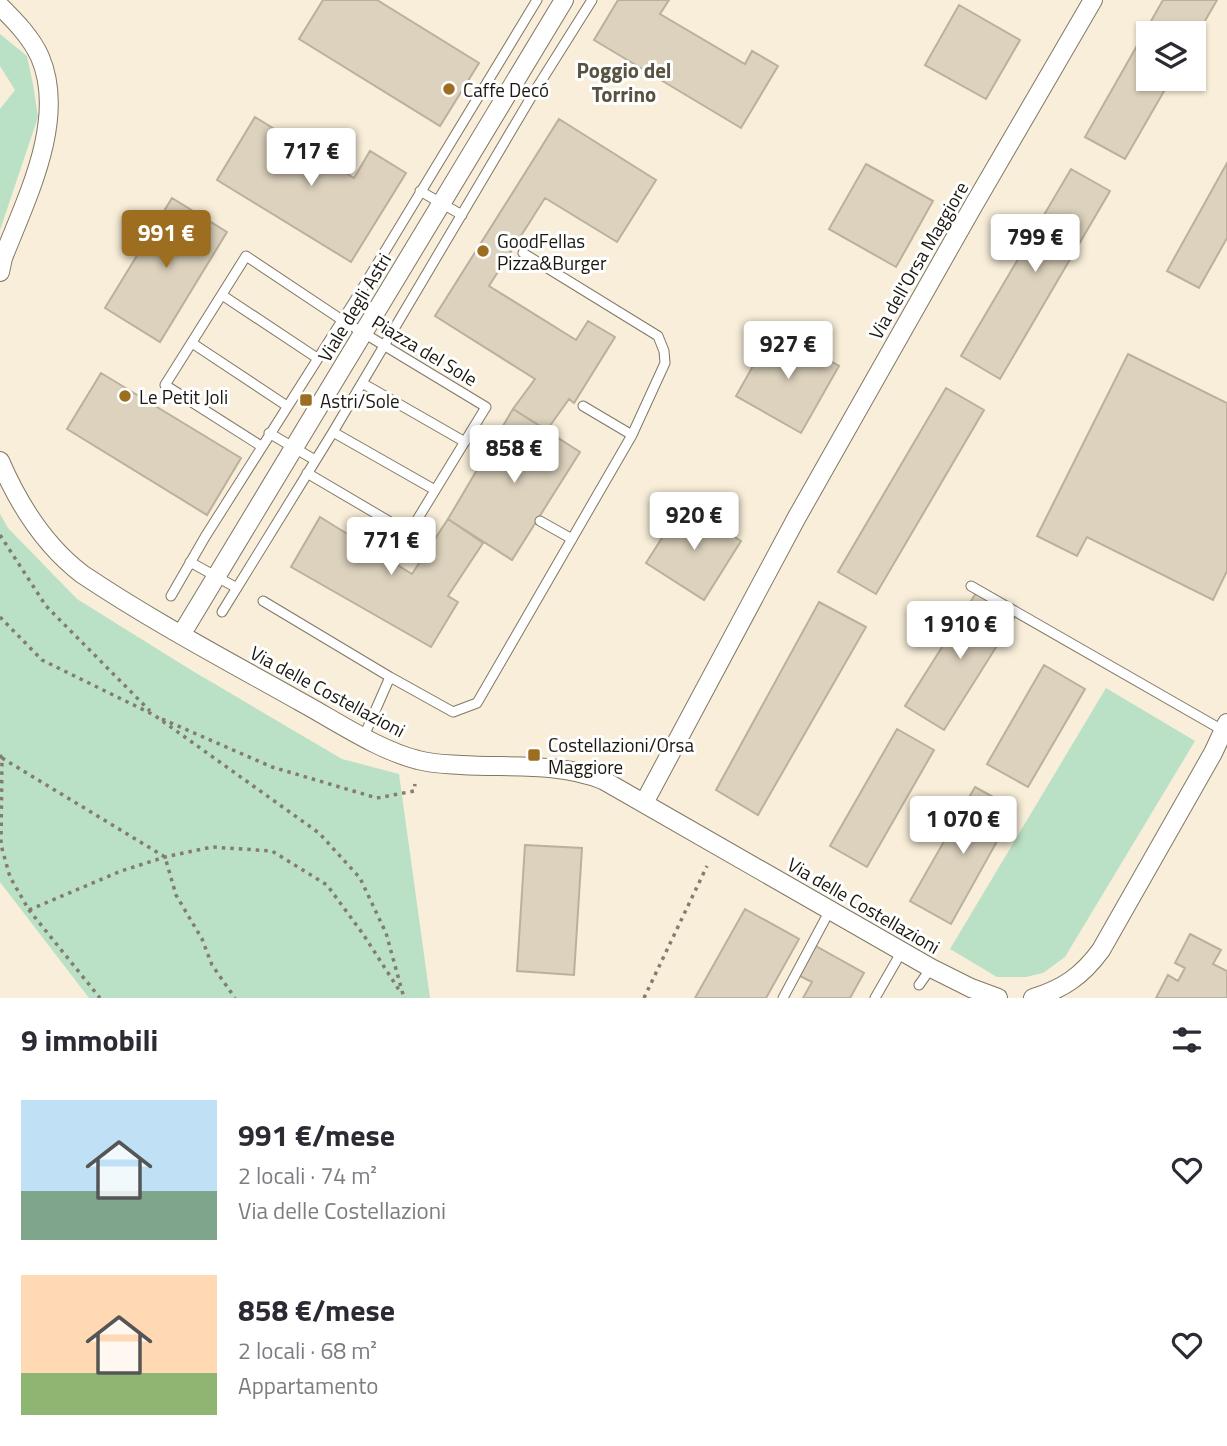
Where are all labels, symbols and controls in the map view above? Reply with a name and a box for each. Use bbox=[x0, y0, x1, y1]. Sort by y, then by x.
map controls bbox=[1136, 21, 1206, 91]
button: layers bbox=[1136, 21, 1206, 91]
district label: Poggio del Torrino bbox=[576, 54, 672, 110]
place label: Caffe Decó bbox=[463, 75, 549, 104]
marker: Caffe Decó bbox=[441, 81, 457, 97]
pin: 717 € bbox=[262, 128, 360, 188]
text: 717 € bbox=[283, 133, 339, 168]
street label: Via dell'Orsa Maggiore bbox=[861, 176, 975, 344]
pin: 991 € bbox=[117, 210, 215, 270]
text: 991 € bbox=[138, 215, 194, 250]
pin: 799 € bbox=[986, 215, 1084, 274]
text: 799 € bbox=[1007, 219, 1063, 254]
place label: GoodFellas Pizza&Burger bbox=[497, 226, 607, 277]
marker: GoodFellas Pizza&Burger bbox=[475, 243, 491, 259]
street label: Viale degli Astri bbox=[310, 247, 398, 367]
street label: Piazza del Sole bbox=[367, 307, 483, 393]
pin: 927 € bbox=[739, 322, 837, 381]
text: 927 € bbox=[760, 326, 816, 361]
place label: Le Petit Joli bbox=[139, 382, 228, 411]
place label: Astri/Sole bbox=[320, 386, 400, 415]
marker: Le Petit Joli bbox=[117, 388, 133, 404]
marker: Astri/Sole bbox=[298, 392, 314, 408]
pin: 858 € bbox=[465, 426, 563, 485]
text: 858 € bbox=[486, 430, 542, 465]
pin: 920 € bbox=[645, 492, 743, 552]
text: 920 € bbox=[666, 497, 722, 532]
pin: 771 € bbox=[342, 518, 440, 577]
text: 771 € bbox=[363, 522, 419, 557]
pin: 1 910 € bbox=[895, 602, 1025, 661]
text: 1 910 € bbox=[923, 606, 997, 641]
street label: Via delle Costellazioni bbox=[245, 638, 411, 744]
place label: Costellazioni/Orsa Maggiore bbox=[548, 730, 694, 781]
marker: Costellazioni/Orsa Maggiore bbox=[526, 747, 542, 763]
pin: 1 070 € bbox=[898, 796, 1028, 856]
text: 1 070 € bbox=[926, 801, 1000, 836]
street label: Via delle Costellazioni bbox=[782, 849, 946, 961]
text: 9 immobili bbox=[21, 1017, 158, 1063]
icon: filters bbox=[1168, 1021, 1206, 1059]
text: 991 €/mese bbox=[238, 1112, 395, 1158]
icon: home bbox=[77, 1128, 161, 1212]
icon: heart bbox=[1168, 1151, 1206, 1189]
text: 2 locali · 74 m² bbox=[238, 1158, 377, 1193]
text: Via delle Costellazioni bbox=[238, 1193, 446, 1228]
text: 858 €/mese bbox=[238, 1287, 395, 1333]
icon: home bbox=[77, 1303, 161, 1387]
icon: heart bbox=[1168, 1326, 1206, 1364]
text: 2 locali · 68 m² bbox=[238, 1333, 377, 1368]
text: Appartamento bbox=[238, 1368, 378, 1403]

